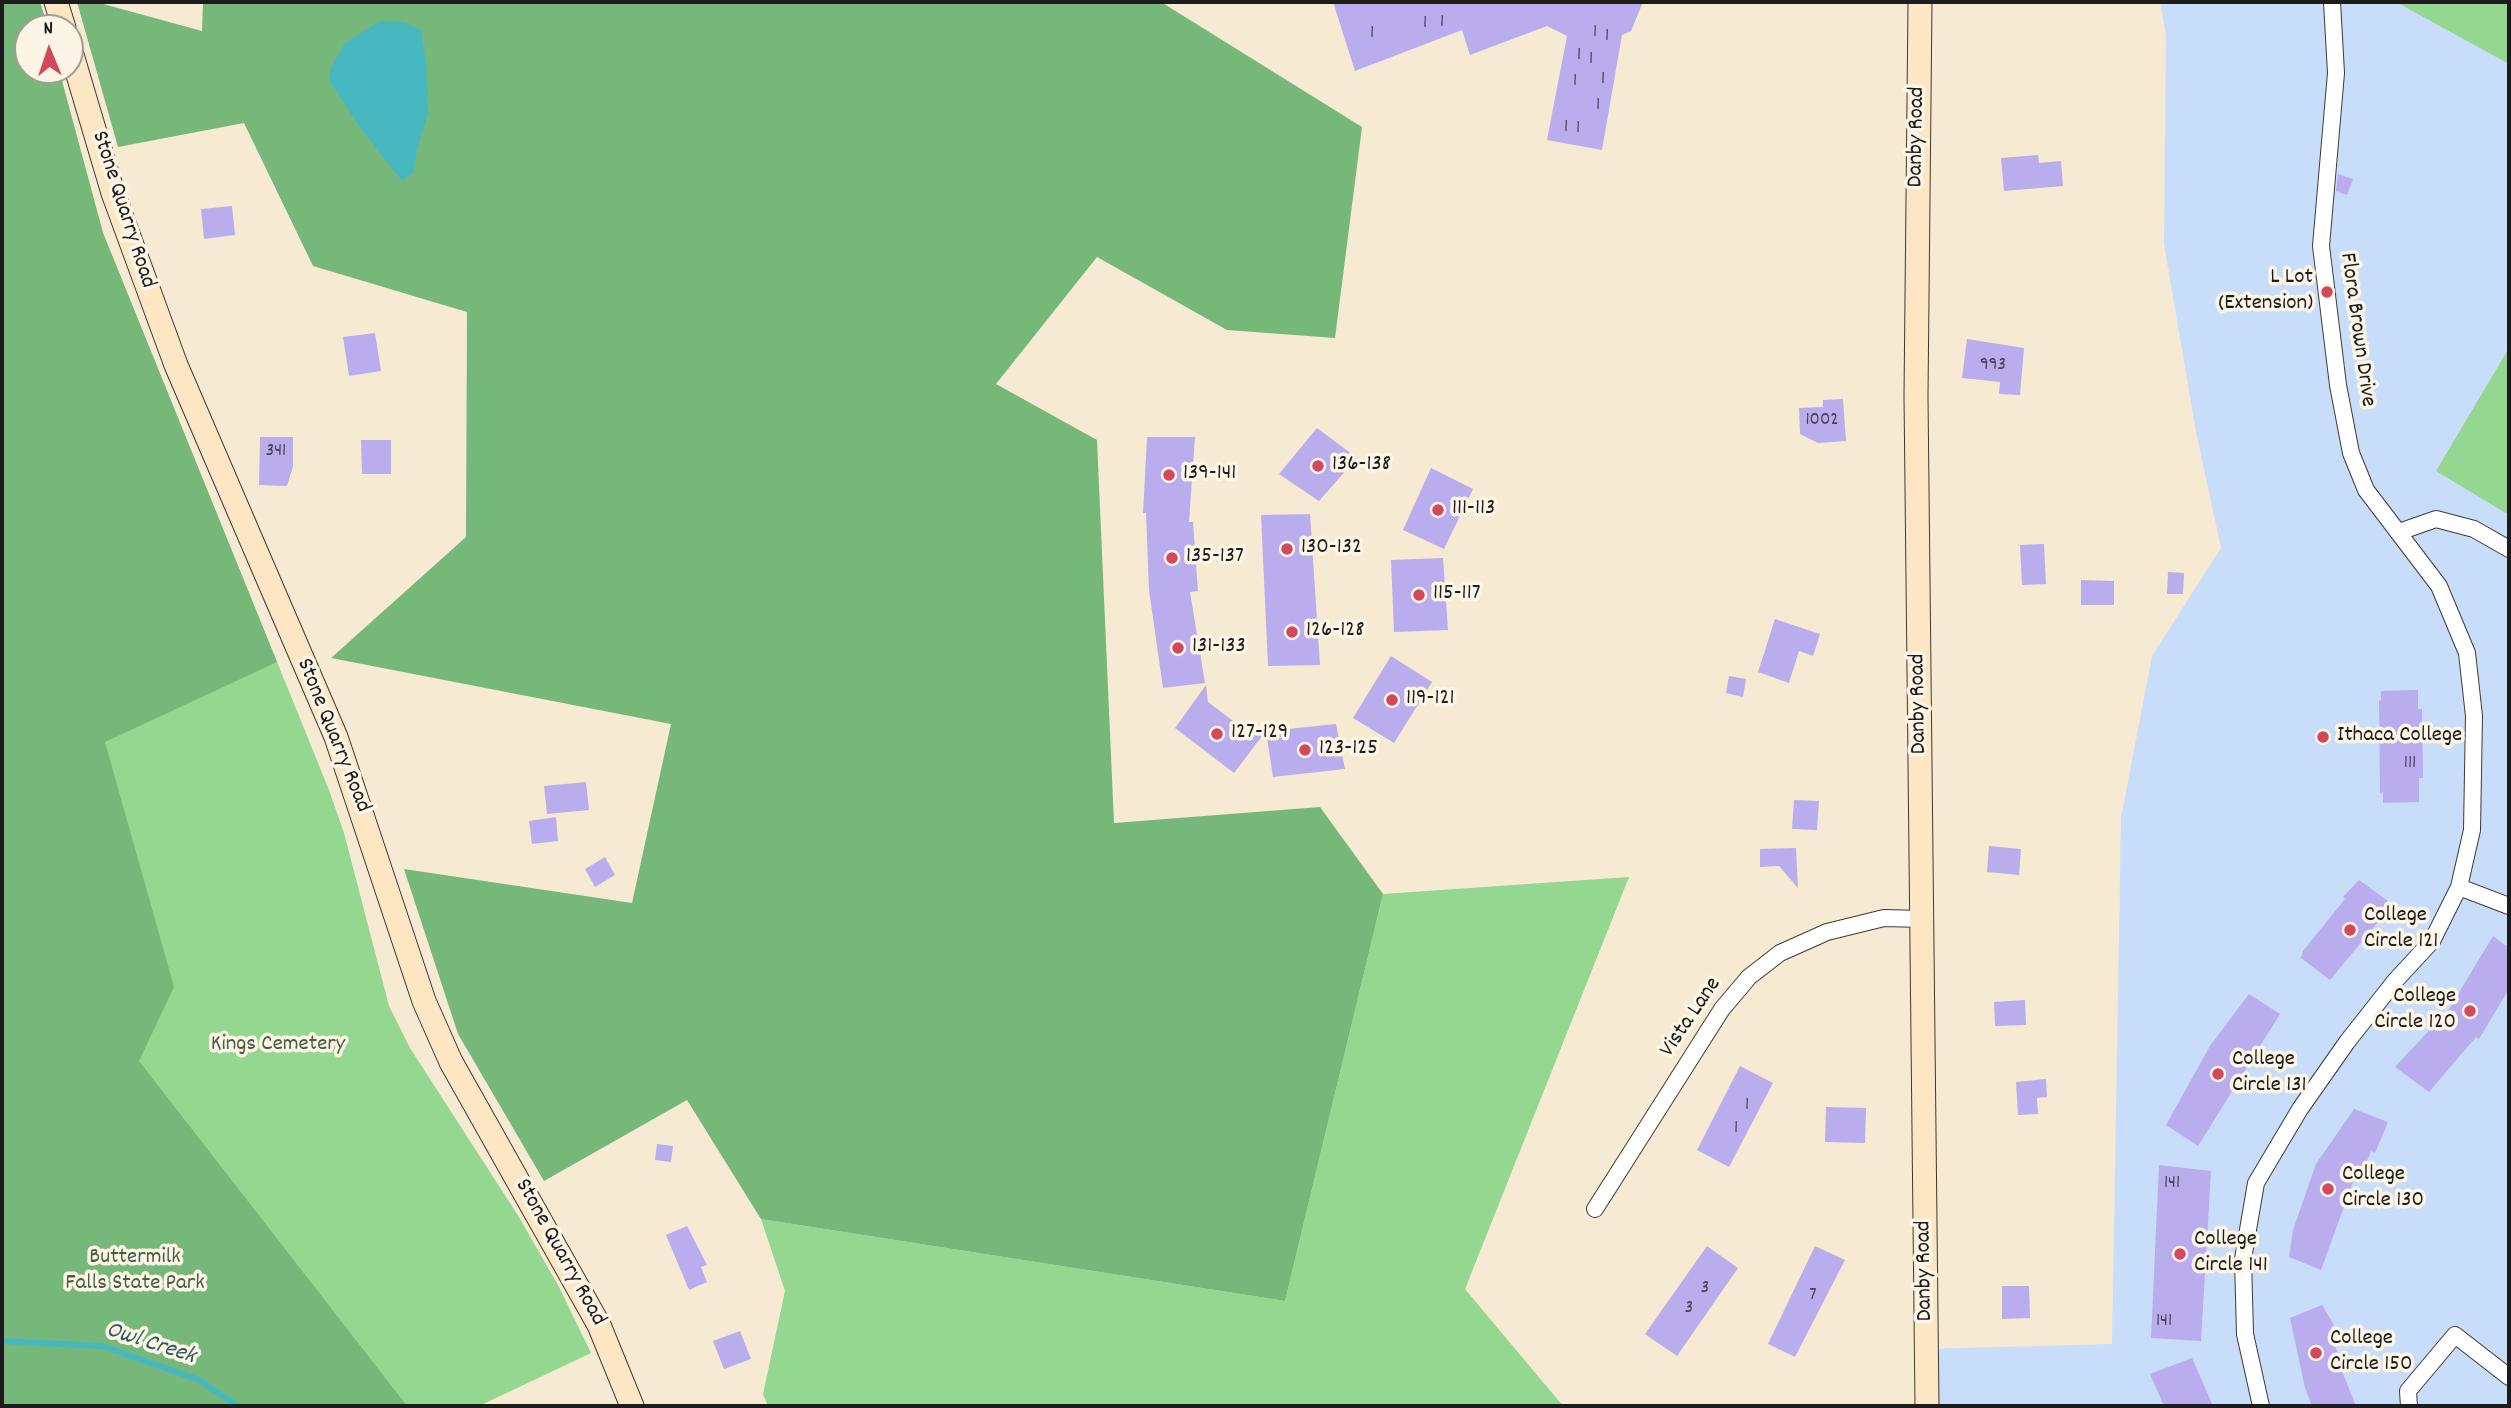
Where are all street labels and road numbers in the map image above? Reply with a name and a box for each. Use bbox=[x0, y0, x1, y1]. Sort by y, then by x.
street label: Danby Road bbox=[1903, 86, 1933, 188]
street label: Stone Quarry Road bbox=[84, 128, 160, 292]
street label: Flora Brown Drive bbox=[2332, 251, 2380, 409]
street label: Danby Road bbox=[1905, 653, 1935, 755]
street label: Stone Quarry Road bbox=[289, 655, 375, 817]
street label: Vista Lane bbox=[1655, 973, 1729, 1063]
street label: Stone Quarry Road bbox=[507, 1175, 611, 1331]
street label: Danby Road bbox=[1911, 1220, 1941, 1322]

